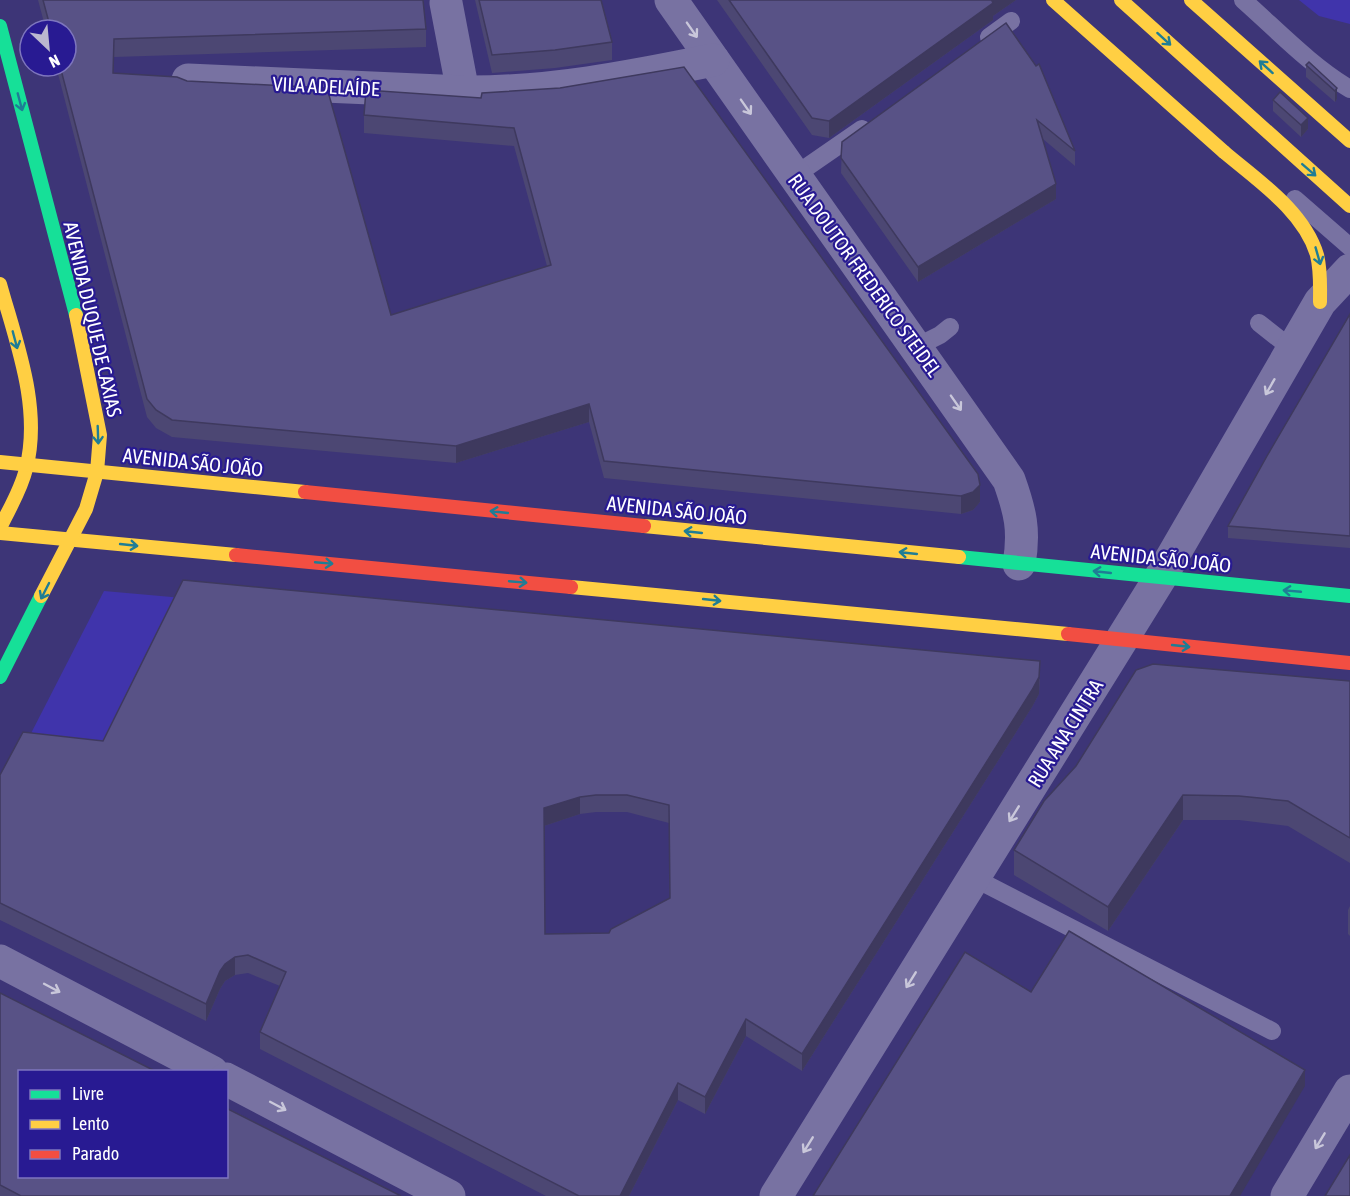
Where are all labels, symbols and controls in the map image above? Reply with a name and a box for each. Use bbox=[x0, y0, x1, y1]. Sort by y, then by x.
north arrow bbox=[18, 18, 78, 78]
one-way arrow bbox=[686, 21, 698, 37]
one-way arrow bbox=[1156, 32, 1171, 46]
text: N bbox=[46, 51, 63, 72]
one-way arrow bbox=[1259, 60, 1274, 74]
street label: VILA ADELAÍDE bbox=[272, 72, 381, 100]
one-way arrow bbox=[15, 93, 26, 112]
one-way arrow bbox=[740, 99, 752, 115]
one-way arrow bbox=[1301, 163, 1316, 177]
street label: RUA DOUTOR FREDERICO STEIDEL bbox=[784, 169, 946, 381]
street label: AVENIDA DUQUE DE CAXIAS bbox=[59, 219, 127, 419]
one-way arrow bbox=[1313, 246, 1324, 265]
one-way arrow bbox=[10, 331, 21, 350]
one-way arrow bbox=[1264, 377, 1275, 395]
one-way arrow bbox=[950, 395, 962, 411]
one-way arrow bbox=[93, 424, 104, 444]
street label: AVENIDA SÃO JOÃO bbox=[122, 443, 264, 481]
street label: AVENIDA SÃO JOÃO bbox=[606, 491, 748, 529]
one-way arrow bbox=[489, 506, 509, 517]
one-way arrow bbox=[683, 526, 703, 537]
street label: AVENIDA SÃO JOÃO bbox=[1090, 539, 1232, 577]
one-way arrow bbox=[119, 540, 139, 551]
one-way arrow bbox=[898, 547, 918, 558]
one-way arrow bbox=[313, 558, 333, 569]
one-way arrow bbox=[1092, 566, 1112, 577]
one-way arrow bbox=[507, 577, 527, 588]
one-way arrow bbox=[38, 582, 50, 600]
one-way arrow bbox=[1282, 585, 1302, 596]
one-way arrow bbox=[701, 595, 721, 606]
one-way arrow bbox=[1170, 641, 1190, 652]
street label: RUA ANA CINTRA bbox=[1023, 675, 1107, 791]
one-way arrow bbox=[1008, 805, 1020, 822]
one-way arrow bbox=[905, 971, 917, 988]
one-way arrow bbox=[43, 982, 60, 994]
legend bbox=[18, 1070, 228, 1178]
text: Livre bbox=[72, 1083, 104, 1104]
one-way arrow bbox=[269, 1101, 287, 1113]
text: Lento bbox=[72, 1113, 109, 1134]
one-way arrow bbox=[1313, 1132, 1325, 1149]
one-way arrow bbox=[801, 1137, 814, 1154]
text: Parado bbox=[72, 1143, 119, 1164]

